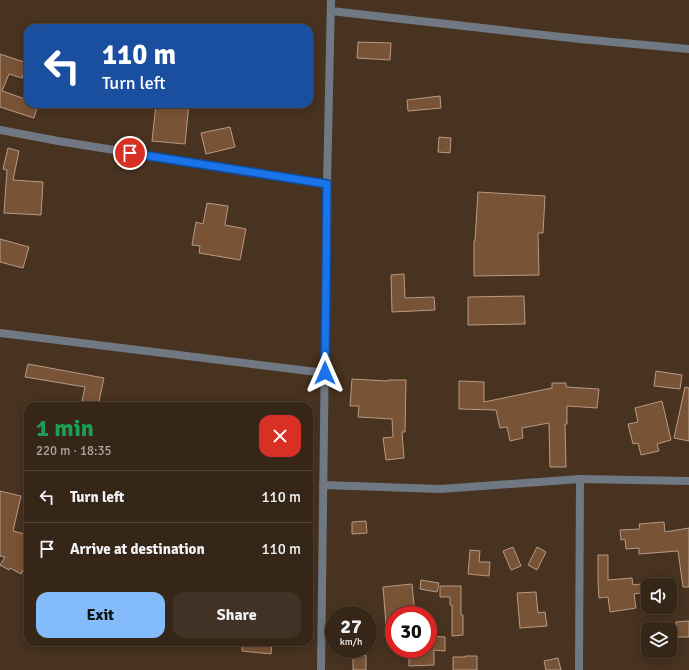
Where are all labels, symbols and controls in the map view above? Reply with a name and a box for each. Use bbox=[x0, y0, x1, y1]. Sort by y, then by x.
text: 110 m bbox=[102, 38, 176, 72]
icon: left bbox=[36, 40, 88, 92]
text: Turn left bbox=[102, 72, 165, 94]
pin bbox=[113, 136, 147, 170]
icon: arrive bbox=[119, 142, 141, 164]
position arrow bbox=[304, 352, 346, 394]
text: 1 min bbox=[36, 413, 94, 443]
button: close bbox=[259, 415, 301, 457]
text: 220 m · 18:35 bbox=[36, 443, 112, 459]
icon: left bbox=[36, 486, 58, 508]
text: Turn left bbox=[70, 488, 124, 506]
text: 110 m bbox=[261, 488, 301, 506]
icon: arrive bbox=[36, 538, 58, 560]
text: Arrive at destination bbox=[70, 540, 205, 558]
text: 110 m bbox=[261, 540, 301, 558]
map controls bbox=[641, 578, 677, 658]
button: sound bbox=[641, 578, 677, 614]
button: Exit bbox=[36, 592, 165, 638]
button: Share bbox=[173, 592, 301, 638]
speed limit sign: 30 bbox=[385, 606, 437, 658]
text: 27 bbox=[340, 614, 362, 639]
button: layers bbox=[641, 622, 677, 658]
text: km/h bbox=[340, 636, 362, 648]

